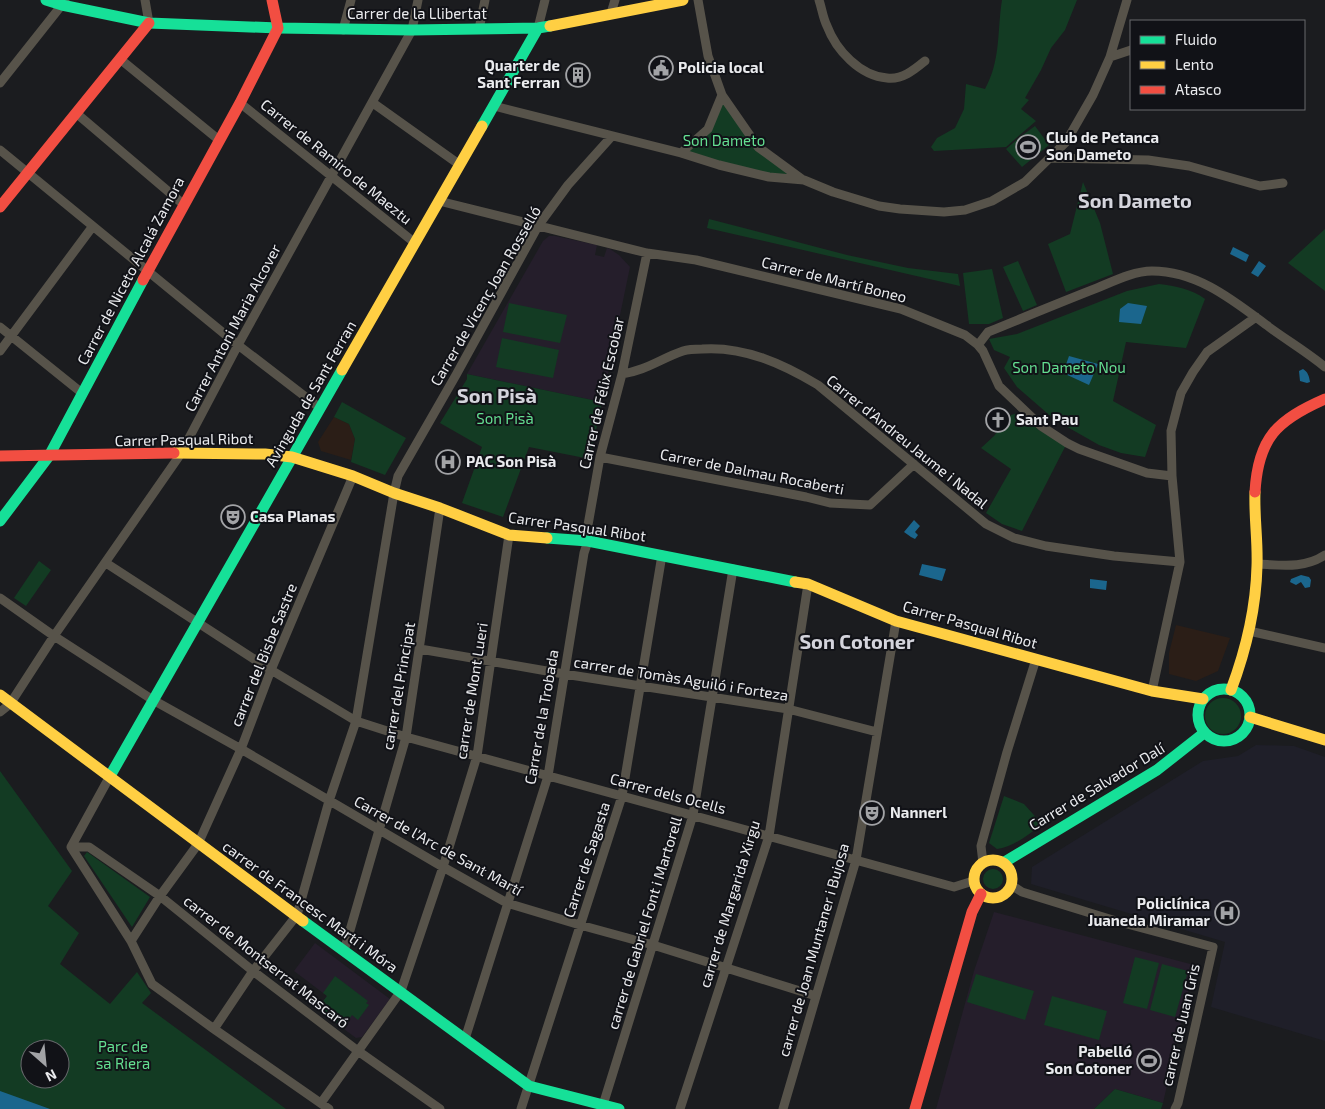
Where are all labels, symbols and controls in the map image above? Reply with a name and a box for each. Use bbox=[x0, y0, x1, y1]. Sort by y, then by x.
street label: Carrer de la Llibertat bbox=[347, 4, 487, 22]
legend bbox=[1130, 20, 1305, 110]
text: Fluido bbox=[1175, 30, 1217, 48]
public building icon: Policia local bbox=[648, 55, 674, 81]
text: Lento bbox=[1175, 55, 1214, 73]
place label: Quarter de Sant Ferran bbox=[477, 56, 560, 91]
place label: Policia local bbox=[678, 58, 764, 76]
building icon: Quarter de Sant Ferran bbox=[565, 62, 591, 88]
text: Atasco bbox=[1175, 80, 1221, 98]
street label: Carrer de Ramiro de Maeztu bbox=[257, 95, 416, 228]
place label: Club de Petanca Son Dameto bbox=[1046, 128, 1159, 163]
park label: Son Dameto bbox=[683, 131, 765, 149]
sports icon: Club de Petanca Son Dameto bbox=[1015, 134, 1041, 160]
street label: Carrer de Niceto Alcalá Zamora bbox=[73, 173, 187, 368]
district label: Son Dameto bbox=[1078, 188, 1192, 212]
street label: Carrer de Vicenç Joan Rosselló bbox=[426, 202, 545, 389]
street label: Carrer Antoni Maria Alcover bbox=[180, 241, 284, 414]
street label: Carrer de Martí Boneo bbox=[760, 252, 909, 306]
street label: Carrer de Félix Escobar bbox=[575, 315, 627, 471]
street label: Avinguda de Sant Ferran bbox=[261, 317, 359, 470]
park label: Son Dameto Nou bbox=[1012, 358, 1126, 376]
street label: Carrer d'Andreu Jaume i Nadal bbox=[823, 370, 992, 512]
district label: Son Pisà bbox=[457, 383, 537, 407]
church icon: Sant Pau bbox=[985, 407, 1011, 433]
park label: Son Pisà bbox=[476, 409, 534, 427]
place label: Sant Pau bbox=[1016, 410, 1078, 428]
street label: Carrer Pasqual Ribot bbox=[114, 429, 254, 449]
street label: Carrer de Dalmau Rocaberti bbox=[659, 444, 846, 498]
hospital icon: PAC Son Pisà bbox=[435, 449, 461, 475]
place label: PAC Son Pisà bbox=[466, 452, 556, 470]
theatre icon: Casa Planas bbox=[220, 504, 246, 530]
place label: Casa Planas bbox=[250, 507, 335, 525]
street label: Carrer Pasqual Ribot bbox=[507, 507, 647, 545]
street label: carrer del Bisbe Sastre bbox=[226, 580, 300, 729]
street label: Carrer Pasqual Ribot bbox=[901, 596, 1040, 652]
street label: carrer del Principat bbox=[378, 620, 418, 751]
street label: carrer de Mont Lueri bbox=[451, 621, 491, 760]
district label: Son Cotoner bbox=[799, 629, 915, 653]
street label: Carrer de la Trobada bbox=[520, 648, 562, 786]
street label: carrer de Tomàs Aguiló i Forteza bbox=[573, 652, 790, 704]
street label: Carrer de Salvador Dalí bbox=[1025, 738, 1169, 834]
street label: Carrer dels Ocells bbox=[608, 769, 728, 817]
street label: Carrer de l'Arc de Sant Martí bbox=[351, 791, 527, 900]
street label: Carrer de Sagasta bbox=[559, 800, 613, 920]
theatre icon: Nannerl bbox=[859, 800, 885, 826]
place label: Nannerl bbox=[890, 803, 947, 821]
street label: carrer de Gabriel Font i Martorell bbox=[603, 814, 685, 1031]
street label: carrer de Margarida Xirgu bbox=[695, 818, 763, 990]
street label: carrer de Francesc Martí i Móra bbox=[220, 837, 402, 976]
street label: carrer de Joan Muntaner i Bujosa bbox=[774, 841, 853, 1059]
street label: carrer de Montserrat Mascaró bbox=[180, 891, 353, 1031]
place label: Policlínica Juaneda Miramar bbox=[1088, 894, 1211, 929]
hospital icon: Policlínica Juaneda Miramar bbox=[1214, 900, 1240, 926]
street label: carrer de Juan Gris bbox=[1157, 962, 1203, 1088]
park label: Parc de sa Riera bbox=[96, 1037, 150, 1072]
north arrow bbox=[20, 1039, 70, 1089]
place label: Pabelló Son Cotoner bbox=[1046, 1042, 1133, 1077]
sports icon: Pabelló Son Cotoner bbox=[1136, 1048, 1162, 1074]
text: N bbox=[43, 1066, 59, 1086]

